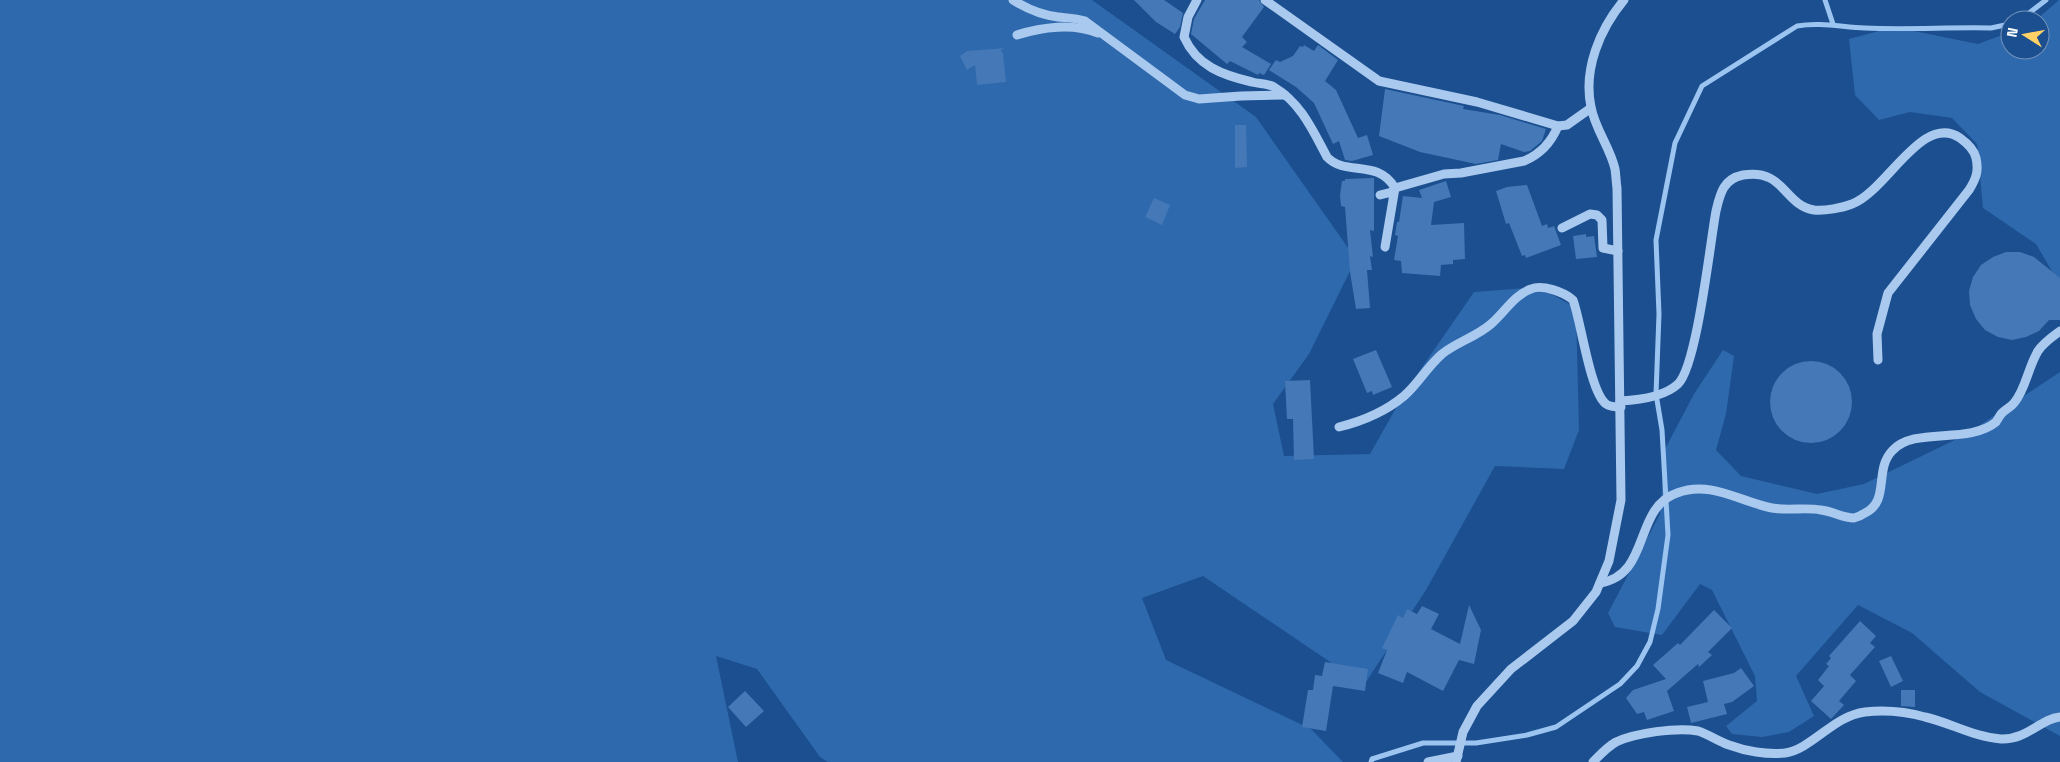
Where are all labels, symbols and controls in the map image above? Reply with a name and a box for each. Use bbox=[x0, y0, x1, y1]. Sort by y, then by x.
north arrow bbox=[2000, 10, 2050, 60]
text: N bbox=[2003, 26, 2022, 39]

